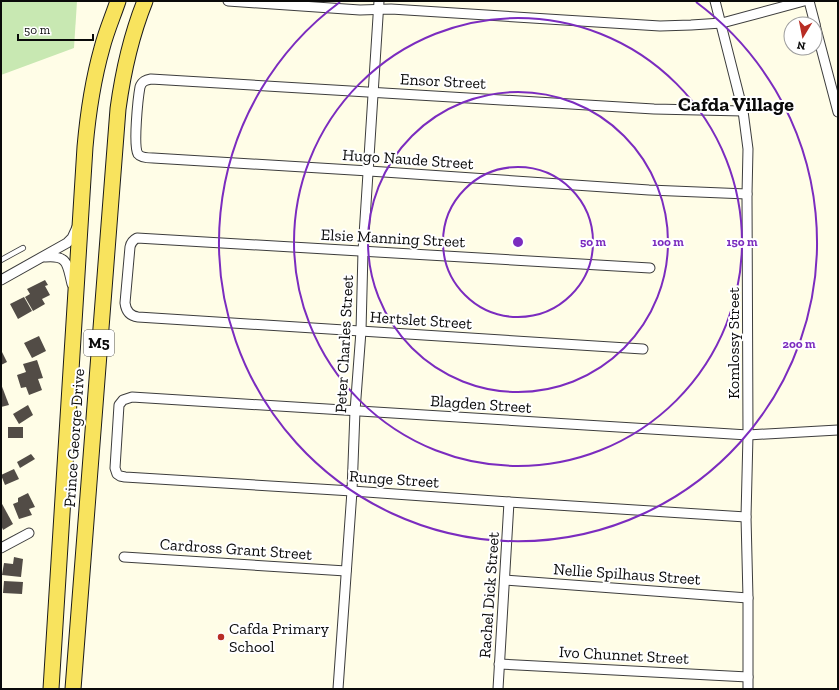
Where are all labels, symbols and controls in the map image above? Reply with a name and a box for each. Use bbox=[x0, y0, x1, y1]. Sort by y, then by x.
scale bar bbox=[18, 16, 93, 42]
north arrow bbox=[783, 16, 823, 56]
text: 50 m bbox=[24, 23, 51, 37]
text: N bbox=[795, 38, 807, 52]
street label: Ensor Street bbox=[400, 69, 487, 93]
district label: Cafda Village bbox=[678, 92, 794, 116]
street label: Hugo Naude Street bbox=[342, 145, 474, 173]
street label: Elsie Manning Street bbox=[320, 225, 466, 251]
centre of rings bbox=[511, 235, 525, 249]
text: 50 m bbox=[580, 235, 606, 249]
text: 100 m bbox=[652, 235, 684, 249]
text: 150 m bbox=[727, 235, 758, 249]
street label: Peter Charles Street bbox=[331, 274, 357, 413]
street label: Komlossy Street bbox=[724, 287, 743, 399]
street label: Hertslet Street bbox=[369, 307, 473, 333]
road number: M5 bbox=[84, 330, 114, 356]
text: 200 m bbox=[782, 337, 816, 351]
street label: Prince George Drive bbox=[60, 368, 88, 508]
street label: Blagden Street bbox=[430, 391, 532, 417]
street label: Runge Street bbox=[348, 466, 440, 492]
street label: Rachel Dick Street bbox=[475, 531, 503, 659]
street label: Cardross Grant Street bbox=[159, 534, 313, 564]
street label: Nellie Spilhaus Street bbox=[553, 559, 701, 589]
place label: Cafda Primary School bbox=[229, 619, 330, 656]
marker: Cafda Primary School bbox=[216, 632, 226, 642]
street label: Ivo Chunnet Street bbox=[558, 642, 690, 668]

